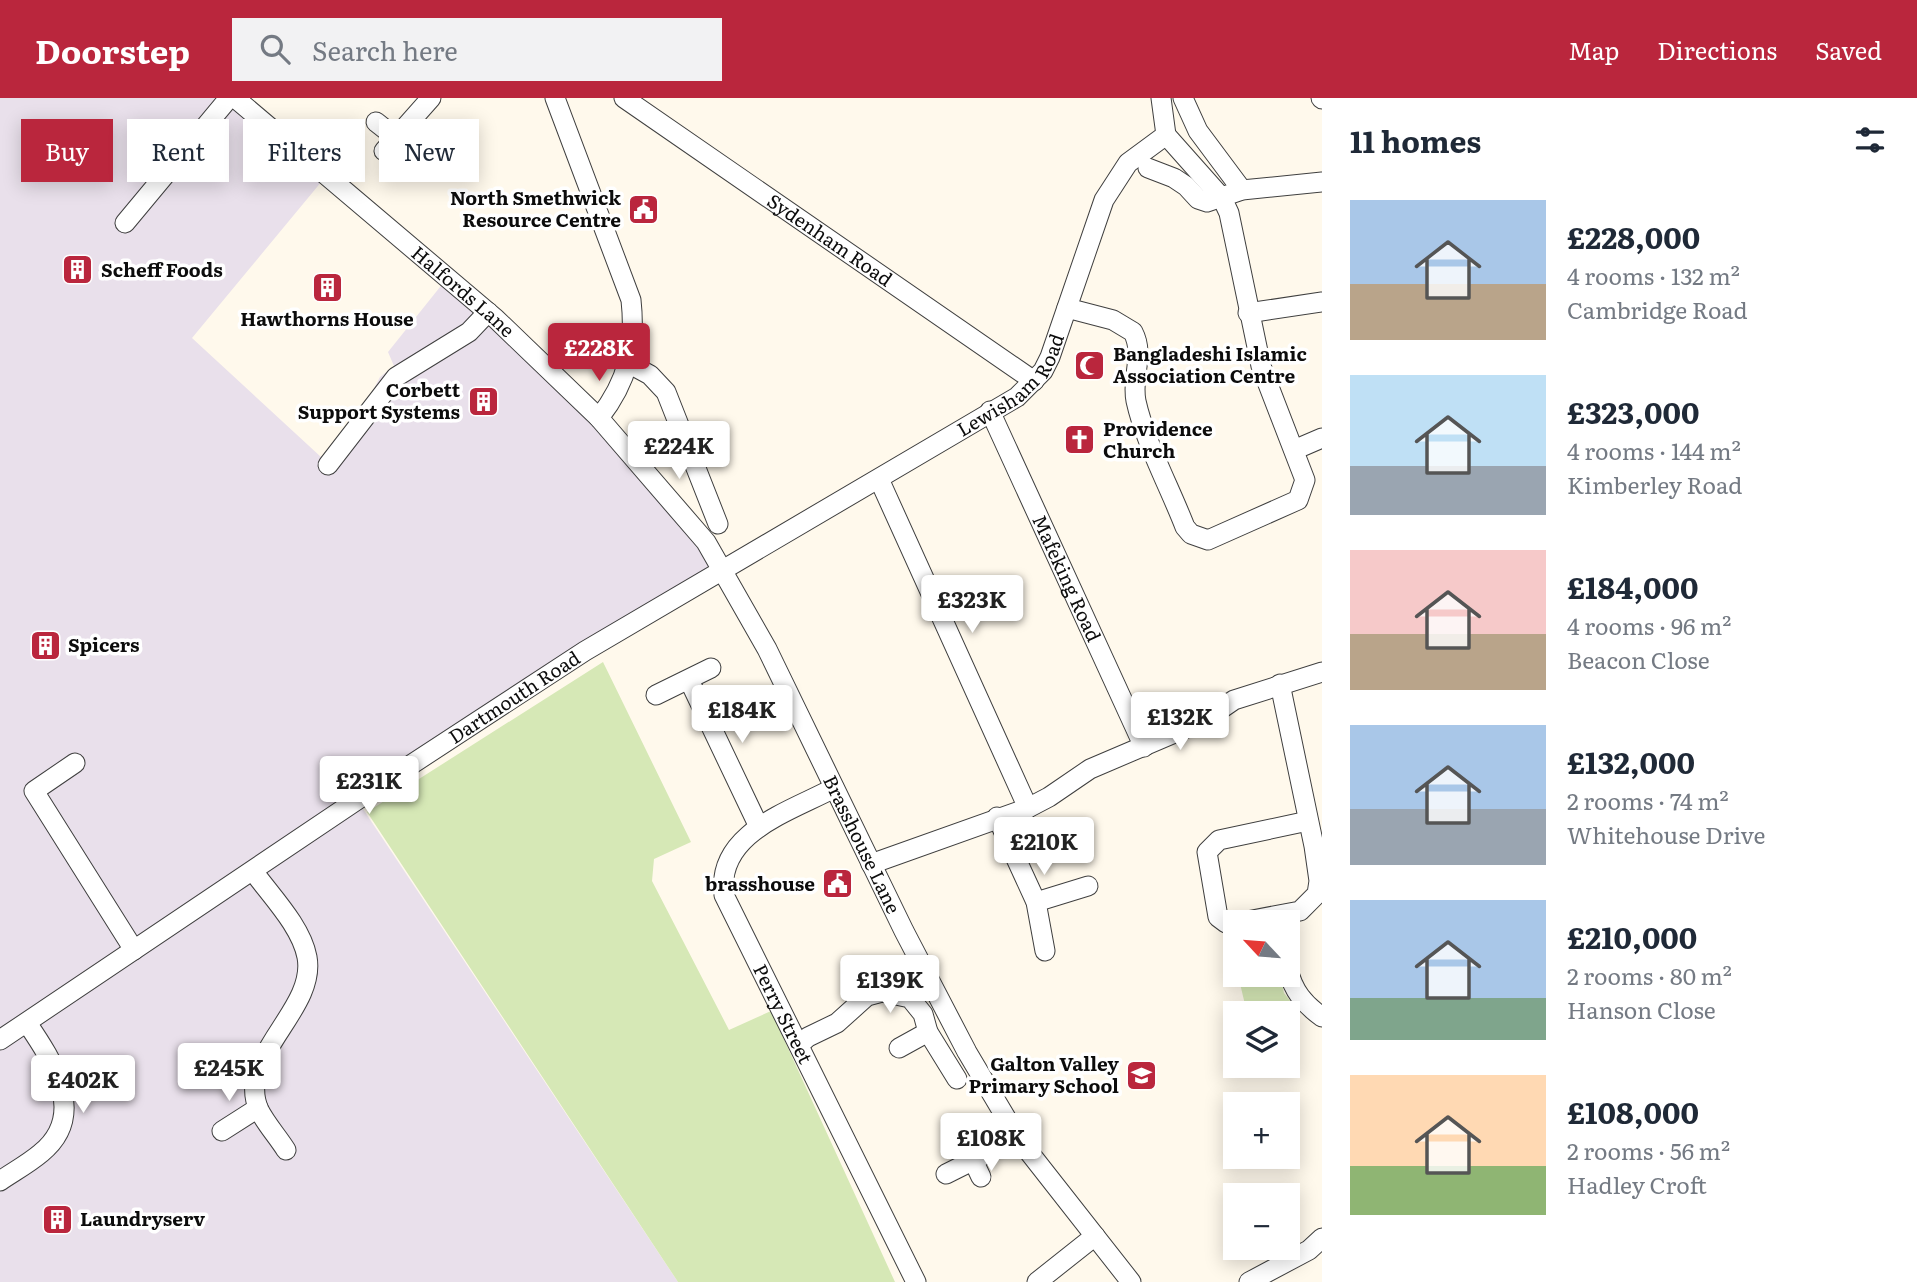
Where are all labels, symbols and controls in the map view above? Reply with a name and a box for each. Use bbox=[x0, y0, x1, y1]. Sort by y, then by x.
search box bbox=[232, 18, 722, 81]
text: Doorstep bbox=[35, 25, 190, 74]
icon: search bbox=[256, 30, 294, 68]
text: Search here bbox=[312, 30, 458, 69]
text: Map bbox=[1568, 32, 1619, 67]
text: Directions bbox=[1657, 32, 1777, 67]
text: Saved bbox=[1815, 32, 1882, 67]
text: 11 homes bbox=[1350, 118, 1481, 162]
chip: Buy bbox=[21, 119, 113, 182]
chip: Rent bbox=[127, 119, 229, 182]
chip: Filters bbox=[243, 119, 365, 182]
chip: New bbox=[379, 119, 479, 182]
icon: filters bbox=[1851, 121, 1889, 159]
place label: North Smethwick Resource Centre bbox=[450, 183, 621, 233]
street label: Sydenham Road bbox=[762, 186, 899, 292]
public building icon: North Smethwick Resource Centre bbox=[627, 192, 661, 226]
text: £228,000 bbox=[1567, 214, 1700, 258]
icon: home bbox=[1406, 228, 1490, 312]
street label: Halfords Lane bbox=[406, 238, 522, 343]
building icon: Scheff Foods bbox=[61, 253, 95, 287]
place label: Scheff Foods bbox=[101, 255, 223, 283]
text: 4 rooms · 132 m² bbox=[1567, 258, 1740, 292]
building icon: Hawthorns House bbox=[310, 271, 344, 305]
text: Cambridge Road bbox=[1567, 292, 1748, 326]
place label: Hawthorns House bbox=[240, 304, 414, 332]
pin: £228K bbox=[550, 324, 648, 383]
text: £228K bbox=[564, 329, 634, 363]
street label: Lewisham Road bbox=[951, 329, 1070, 443]
place label: Bangladeshi Islamic Association Centre bbox=[1113, 339, 1307, 389]
mosque icon: Bangladeshi Islamic Association Centre bbox=[1073, 348, 1107, 382]
place label: Corbett Support Systems bbox=[298, 375, 461, 425]
building icon: Corbett Support Systems bbox=[466, 384, 500, 418]
text: £323,000 bbox=[1567, 389, 1699, 433]
icon: home bbox=[1406, 403, 1490, 487]
place label: Providence Church bbox=[1103, 414, 1213, 464]
pin: £224K bbox=[630, 422, 728, 481]
church icon: Providence Church bbox=[1063, 423, 1097, 457]
text: £224K bbox=[644, 427, 714, 461]
text: 4 rooms · 144 m² bbox=[1567, 433, 1741, 467]
text: Kimberley Road bbox=[1567, 467, 1742, 501]
street label: Mafeking Road bbox=[1026, 510, 1109, 646]
text: £184,000 bbox=[1567, 564, 1699, 608]
pin: £323K bbox=[923, 575, 1021, 635]
icon: home bbox=[1406, 578, 1490, 662]
text: £323K bbox=[937, 581, 1007, 615]
text: 4 rooms · 96 m² bbox=[1567, 608, 1731, 642]
building icon: Spicers bbox=[28, 628, 62, 662]
place label: Spicers bbox=[68, 630, 140, 658]
text: Beacon Close bbox=[1567, 642, 1710, 676]
street label: Dartmouth Road bbox=[442, 643, 585, 750]
pin: £184K bbox=[693, 686, 791, 745]
text: £184K bbox=[708, 691, 776, 725]
pin: £132K bbox=[1131, 692, 1229, 752]
text: £132K bbox=[1147, 698, 1213, 732]
text: £132,000 bbox=[1567, 739, 1695, 783]
icon: home bbox=[1406, 753, 1490, 837]
pin: £231K bbox=[320, 756, 418, 816]
text: £231K bbox=[336, 762, 402, 796]
street label: Brasshouse Lane bbox=[817, 770, 908, 918]
text: 2 rooms · 74 m² bbox=[1567, 783, 1729, 817]
text: Whitehouse Drive bbox=[1567, 817, 1766, 851]
pin: £210K bbox=[995, 818, 1093, 877]
text: £210K bbox=[1010, 823, 1078, 857]
public building icon: brasshouse bbox=[821, 867, 855, 901]
place label: brasshouse bbox=[705, 869, 815, 897]
north arrow bbox=[1223, 910, 1300, 987]
map controls bbox=[1223, 910, 1300, 1260]
text: £210,000 bbox=[1567, 914, 1697, 958]
icon: home bbox=[1406, 928, 1490, 1012]
pin: £139K bbox=[841, 956, 939, 1015]
text: 2 rooms · 80 m² bbox=[1567, 958, 1732, 992]
street label: Perry Street bbox=[747, 959, 821, 1068]
text: £139K bbox=[856, 961, 924, 995]
text: Hanson Close bbox=[1567, 992, 1716, 1026]
button: layers bbox=[1223, 1001, 1300, 1078]
pin: £245K bbox=[180, 1044, 278, 1103]
text: £245K bbox=[194, 1049, 264, 1083]
place label: Galton Valley Primary School bbox=[969, 1049, 1119, 1099]
pin: £402K bbox=[34, 1056, 132, 1115]
school or university icon: Galton Valley Primary School bbox=[1125, 1058, 1159, 1092]
text: £402K bbox=[47, 1061, 119, 1095]
text: £108,000 bbox=[1567, 1089, 1699, 1133]
button: + bbox=[1223, 1092, 1300, 1169]
icon: home bbox=[1406, 1103, 1490, 1187]
pin: £108K bbox=[942, 1114, 1040, 1173]
text: £108K bbox=[956, 1119, 1026, 1153]
text: 2 rooms · 56 m² bbox=[1567, 1133, 1730, 1167]
text: Hadley Croft bbox=[1567, 1167, 1707, 1201]
button: − bbox=[1223, 1183, 1300, 1260]
building icon: Laundryserv bbox=[40, 1202, 74, 1236]
place label: Laundryserv bbox=[80, 1204, 205, 1232]

